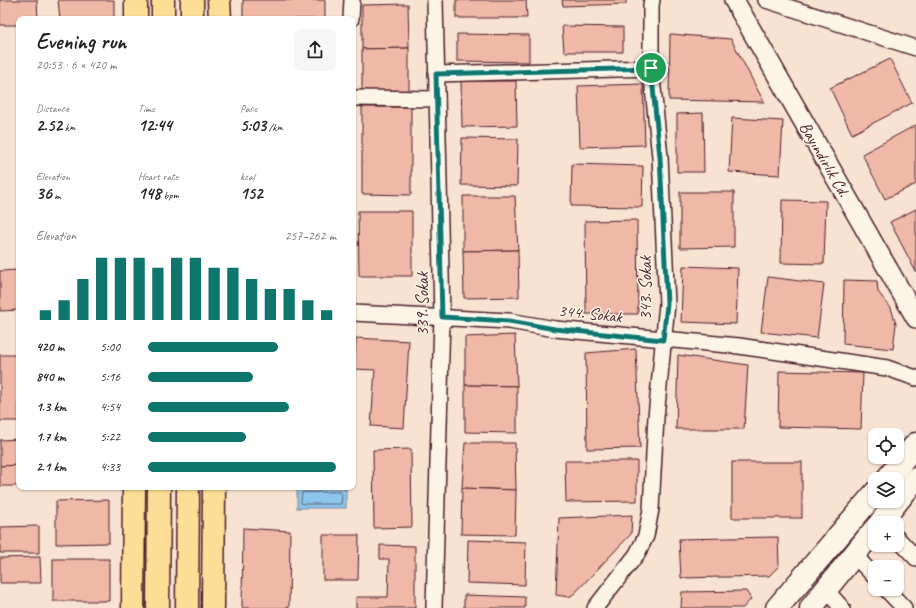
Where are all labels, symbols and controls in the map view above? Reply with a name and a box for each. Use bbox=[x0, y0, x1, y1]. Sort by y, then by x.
text: Evening run bbox=[36, 28, 126, 56]
button: share bbox=[294, 29, 336, 71]
pin bbox=[634, 51, 668, 85]
text: 20:53 · 6 × 420 m bbox=[36, 57, 117, 73]
icon: arrive bbox=[640, 57, 662, 79]
text: Distance bbox=[36, 101, 69, 115]
text: Time bbox=[138, 101, 155, 115]
text: Pace bbox=[240, 101, 257, 115]
text: 2.52 bbox=[36, 115, 62, 136]
text: 12:44 bbox=[138, 115, 172, 136]
text: 5:03 bbox=[240, 115, 266, 136]
street label: Bayındırlık Cd. bbox=[795, 118, 855, 201]
text: km bbox=[62, 120, 75, 134]
text: /km bbox=[266, 120, 283, 134]
text: Elevation bbox=[36, 169, 70, 183]
text: Heart rate bbox=[138, 169, 178, 183]
text: kcal bbox=[240, 169, 255, 183]
text: 36 bbox=[36, 183, 52, 204]
text: 148 bbox=[138, 183, 161, 204]
text: 152 bbox=[240, 183, 263, 204]
text: m bbox=[52, 188, 61, 202]
text: bpm bbox=[161, 188, 179, 202]
text: Elevation bbox=[36, 228, 76, 244]
text: 257–262 m bbox=[285, 228, 336, 244]
street label: 343. Sokak bbox=[635, 254, 656, 320]
street label: 339. Sokak bbox=[412, 270, 433, 336]
street label: 344. Sokak bbox=[557, 300, 625, 327]
text: 420 m bbox=[36, 339, 64, 355]
text: 5:00 bbox=[100, 339, 120, 355]
text: 840 m bbox=[36, 369, 64, 385]
text: 5:16 bbox=[100, 369, 120, 385]
text: 1.3 km bbox=[36, 399, 66, 415]
text: 4:54 bbox=[100, 399, 120, 415]
map controls bbox=[868, 428, 904, 596]
button: locate bbox=[868, 428, 904, 464]
text: 1.7 km bbox=[36, 429, 66, 445]
text: 5:22 bbox=[100, 429, 120, 445]
text: 2.1 km bbox=[36, 459, 66, 475]
text: 4:33 bbox=[100, 459, 120, 475]
button: layers bbox=[868, 472, 904, 508]
button: + bbox=[868, 516, 904, 552]
button: − bbox=[868, 560, 904, 596]

